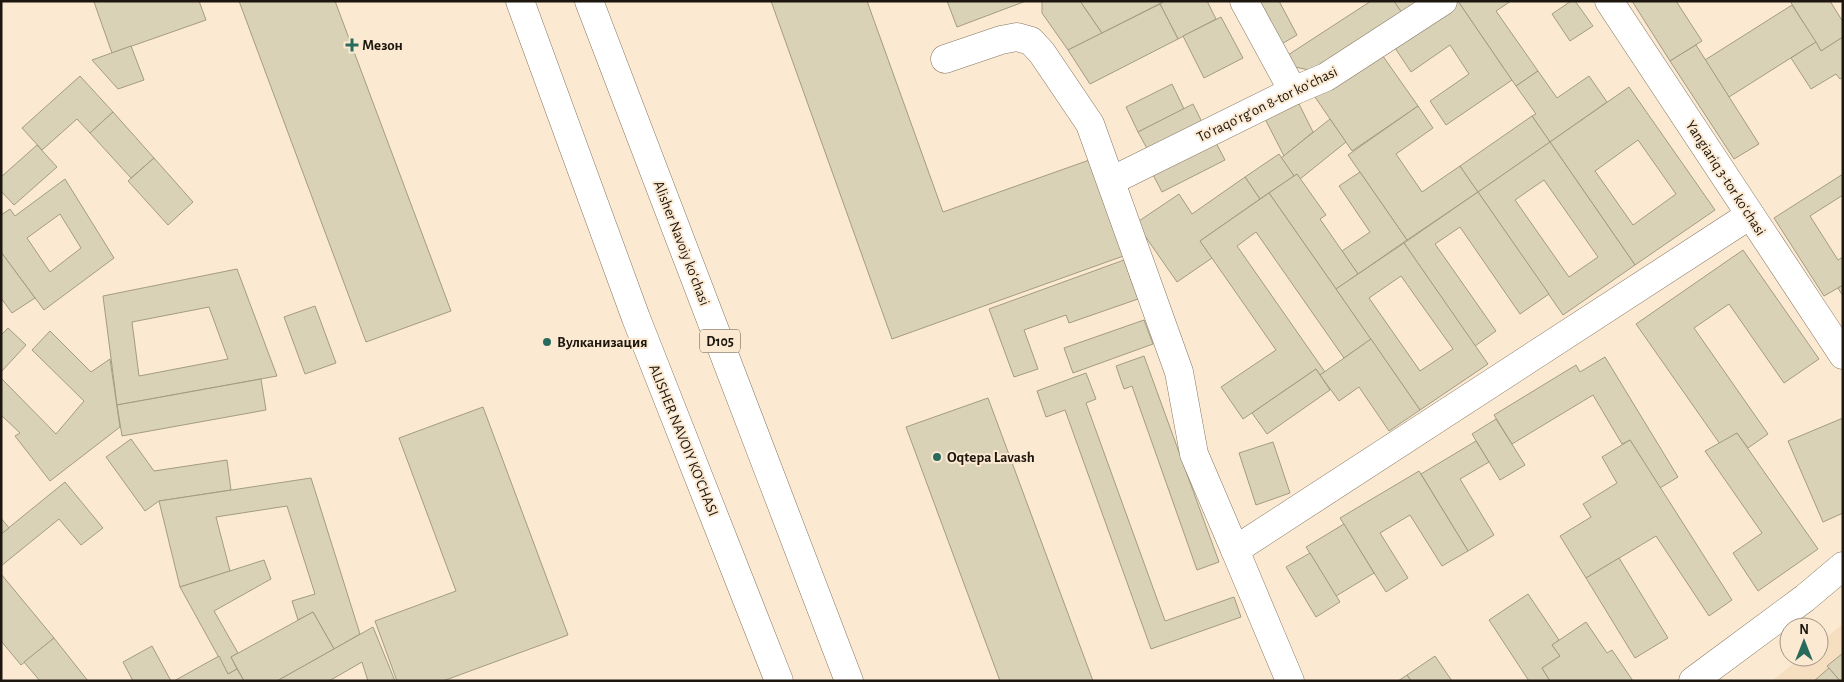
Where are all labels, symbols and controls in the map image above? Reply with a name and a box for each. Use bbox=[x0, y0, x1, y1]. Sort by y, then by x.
place label: Мезон bbox=[362, 38, 403, 53]
marker: Мезон bbox=[346, 39, 358, 51]
street label: Toʻraqoʻrgʻon 8-tor koʻchasi bbox=[1195, 64, 1340, 145]
street label: Yangiariq 3-tor koʻchasi bbox=[1683, 118, 1768, 238]
street label: Alisher Navoiy koʻchasi bbox=[651, 179, 712, 308]
road number: D105 bbox=[700, 330, 740, 352]
place label: Вулканизация bbox=[557, 335, 647, 350]
marker: Вулканизация bbox=[541, 336, 553, 348]
street label: ALISHER NAVOIY KO'CHASI bbox=[646, 362, 721, 518]
place label: Oqtepa Lavash bbox=[947, 450, 1035, 465]
marker: Oqtepa Lavash bbox=[931, 451, 943, 463]
north arrow bbox=[1779, 617, 1829, 667]
text: N bbox=[1799, 623, 1809, 637]

